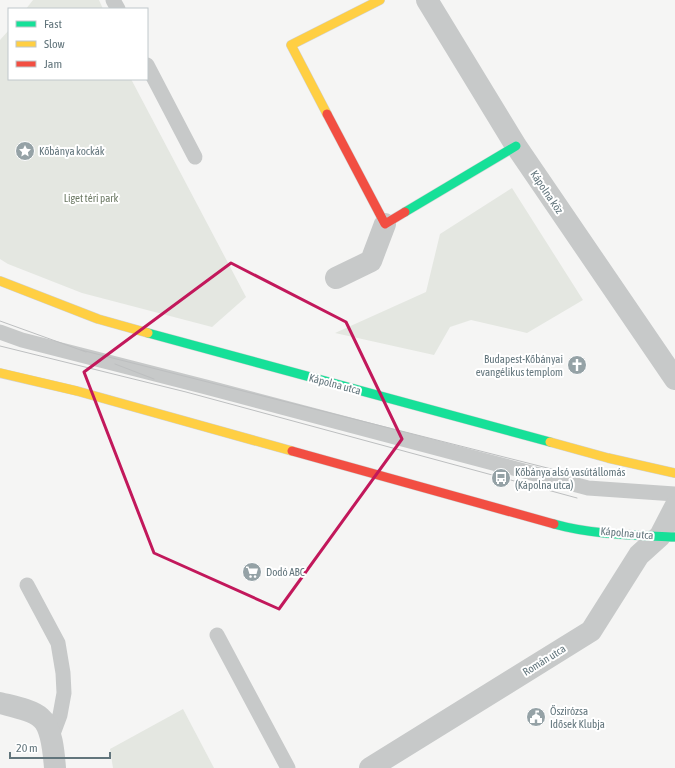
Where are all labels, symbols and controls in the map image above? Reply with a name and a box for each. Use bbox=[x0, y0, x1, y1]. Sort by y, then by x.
legend bbox=[8, 8, 148, 80]
text: Fast bbox=[44, 17, 62, 31]
text: Slow bbox=[44, 37, 65, 51]
text: Jam bbox=[44, 57, 62, 71]
place icon: Kőbánya kockák bbox=[14, 140, 36, 162]
place label: Kőbánya kockák bbox=[39, 145, 105, 157]
street label: Kápolna köz bbox=[528, 168, 566, 216]
park label: Liget téri park bbox=[64, 192, 119, 204]
place label: Budapest-Kőbányai evangélikus templom bbox=[476, 353, 563, 378]
church icon: Budapest-Kőbányai evangélikus templom bbox=[566, 354, 588, 376]
street label: Kápolna utca bbox=[308, 371, 362, 397]
place label: Kőbánya alsó vasútállomás (Kápolna utca) bbox=[515, 466, 626, 491]
bus stop icon: Kőbánya alsó vasútállomás (Kápolna utca) bbox=[490, 467, 512, 489]
street label: Kápolna utca bbox=[600, 525, 654, 541]
supermarket icon: Dodó ABC bbox=[241, 561, 263, 583]
place label: Dodó ABC bbox=[266, 566, 305, 578]
street label: Román utca bbox=[520, 642, 568, 678]
place label: Őszirózsa Idősek Klubja bbox=[550, 705, 605, 730]
public building icon: Őszirózsa Idősek Klubja bbox=[525, 706, 547, 728]
scale bar bbox=[10, 734, 110, 760]
text: 20 m bbox=[16, 741, 38, 755]

